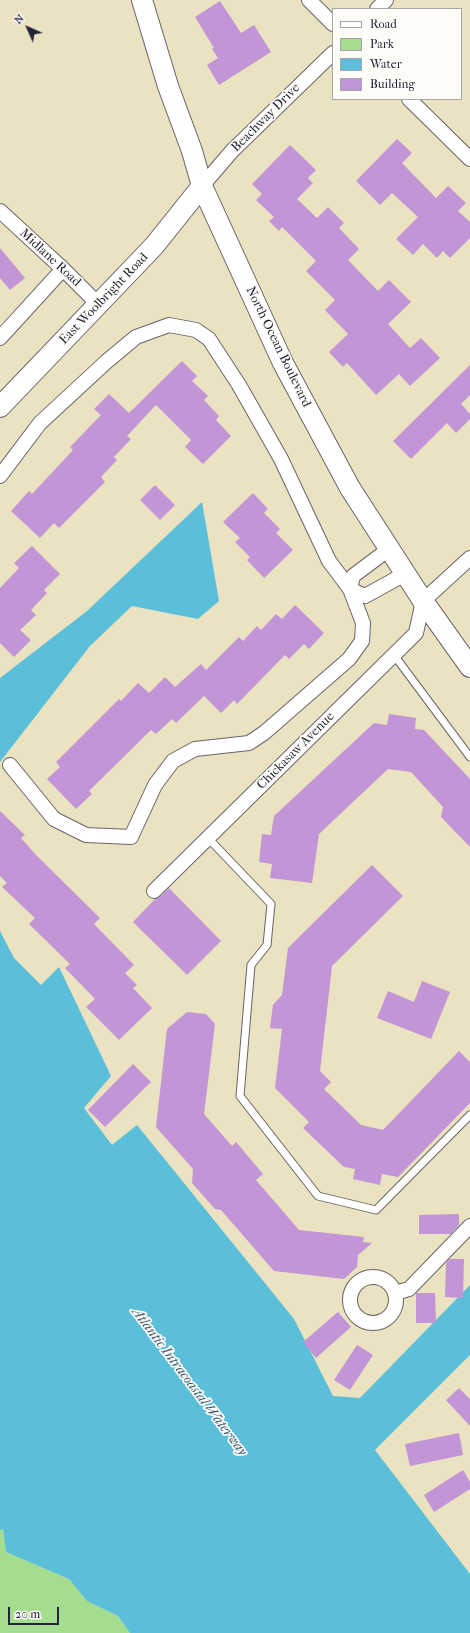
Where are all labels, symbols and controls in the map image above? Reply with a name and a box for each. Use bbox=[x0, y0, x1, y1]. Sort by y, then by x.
north arrow bbox=[8, 8, 48, 48]
legend bbox=[332, 8, 462, 100]
text: N bbox=[12, 12, 27, 27]
text: Road bbox=[370, 17, 397, 31]
text: Park bbox=[370, 37, 394, 51]
text: Water bbox=[370, 57, 402, 71]
text: Building bbox=[370, 77, 415, 91]
street label: Beachway Drive bbox=[229, 81, 303, 155]
street label: Midlane Road bbox=[16, 226, 84, 290]
street label: East Woolbright Road bbox=[56, 250, 152, 348]
street label: North Ocean Boulevard bbox=[242, 284, 314, 410]
street label: Chickasaw Avenue bbox=[254, 709, 338, 793]
water label: Atlantic Intracoastal Waterway bbox=[128, 1305, 250, 1459]
scale bar bbox=[10, 1599, 61, 1625]
text: 20 m bbox=[15, 1607, 40, 1621]

